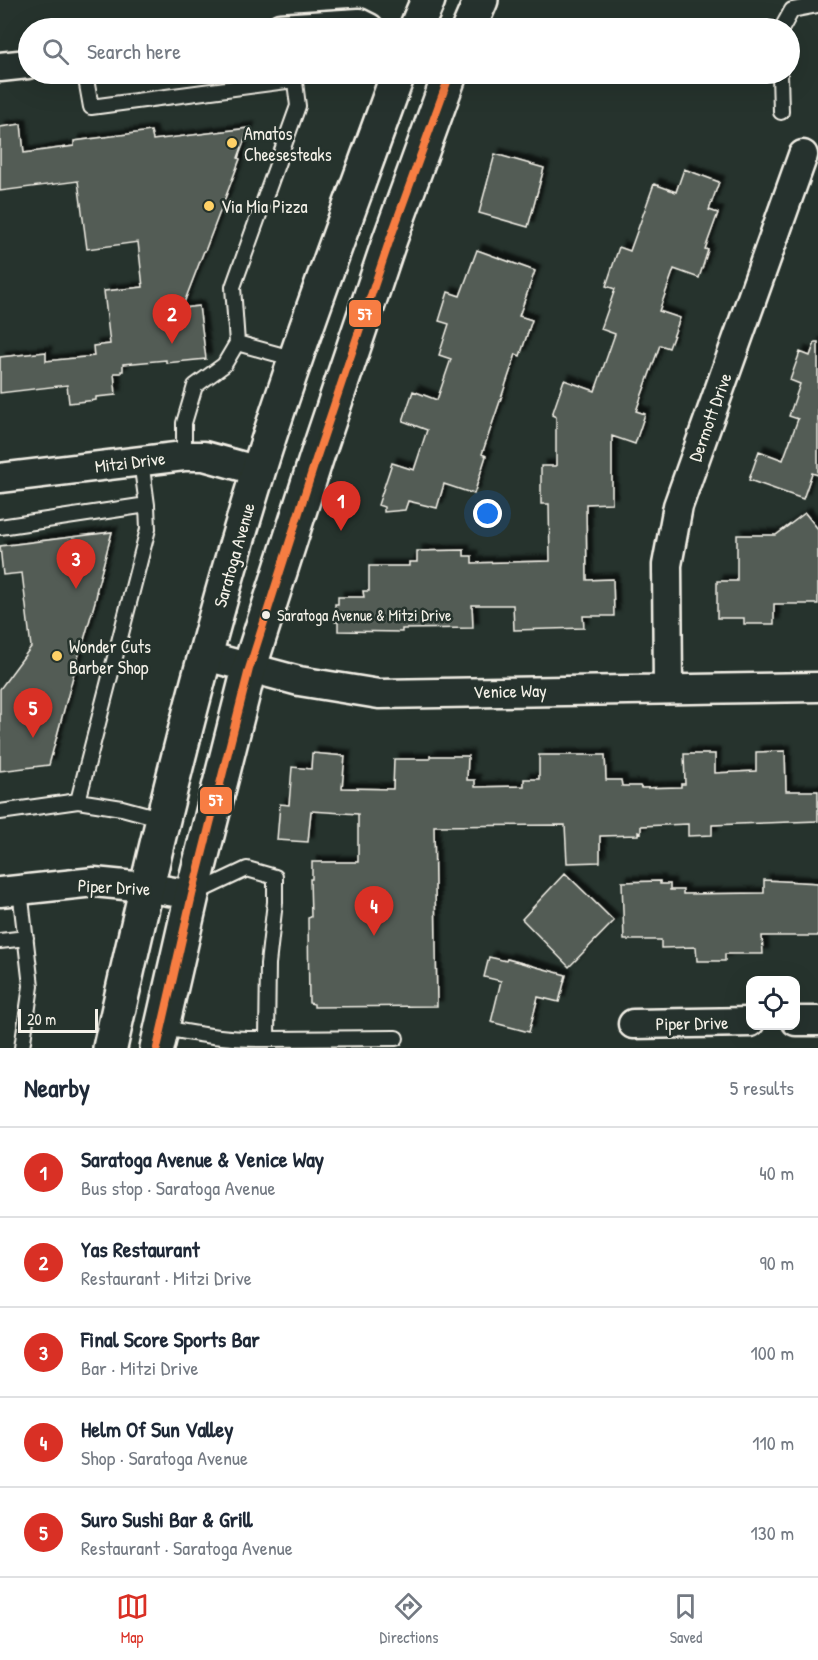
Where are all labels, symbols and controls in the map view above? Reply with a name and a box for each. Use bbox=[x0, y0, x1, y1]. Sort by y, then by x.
search box bbox=[18, 18, 800, 84]
icon: search bbox=[39, 35, 72, 68]
text: Search here bbox=[87, 36, 181, 66]
place label: Amatos Cheesesteaks bbox=[244, 121, 332, 167]
marker: Amatos Cheesesteaks bbox=[225, 136, 239, 150]
place label: Via Mia Pizza bbox=[221, 194, 307, 219]
marker: Via Mia Pizza bbox=[202, 199, 216, 213]
pin: 2 bbox=[152, 294, 192, 344]
line badge: 57 bbox=[348, 299, 382, 328]
text: 57 bbox=[358, 303, 372, 325]
street label: Dermott Drive bbox=[682, 369, 738, 465]
street label: Mitzi Drive bbox=[93, 445, 167, 479]
pin: 1 bbox=[322, 482, 360, 531]
your location bbox=[473, 499, 502, 528]
street label: Saratoga Avenue bbox=[207, 500, 261, 610]
pin: 3 bbox=[56, 540, 96, 589]
place label: Saratoga Avenue & Mitzi Drive bbox=[277, 604, 452, 626]
marker: Saratoga Avenue & Mitzi Drive bbox=[260, 609, 272, 621]
place label: Wonder Cuts Barber Shop bbox=[69, 634, 151, 680]
marker: Wonder Cuts Barber Shop bbox=[50, 649, 64, 663]
street label: Venice Way bbox=[473, 678, 547, 704]
pin: 5 bbox=[14, 688, 52, 738]
line badge: 57 bbox=[199, 786, 233, 815]
text: 57 bbox=[209, 789, 223, 811]
street label: Piper Drive bbox=[77, 873, 151, 901]
pin: 4 bbox=[354, 886, 394, 936]
map controls bbox=[746, 976, 800, 1030]
button: locate bbox=[746, 976, 800, 1030]
scale bar bbox=[18, 1006, 98, 1034]
text: 20 m bbox=[27, 1008, 56, 1030]
street label: Piper Drive bbox=[656, 1010, 728, 1036]
text: Nearby bbox=[24, 1070, 90, 1105]
text: 5 results bbox=[730, 1074, 794, 1101]
text: Saratoga Avenue & Venice Way bbox=[81, 1144, 324, 1174]
text: 1 bbox=[40, 1159, 47, 1186]
text: 40 m bbox=[759, 1159, 794, 1186]
text: Bus stop · Saratoga Avenue bbox=[81, 1174, 275, 1201]
text: Yas Restaurant bbox=[81, 1234, 200, 1264]
text: 2 bbox=[39, 1249, 48, 1276]
text: 90 m bbox=[760, 1249, 794, 1276]
text: Restaurant · Mitzi Drive bbox=[81, 1264, 252, 1291]
text: Final Score Sports Bar bbox=[81, 1324, 260, 1354]
text: 3 bbox=[39, 1339, 48, 1366]
text: 100 m bbox=[751, 1339, 794, 1366]
text: Bar · Mitzi Drive bbox=[81, 1354, 198, 1381]
text: Helm Of Sun Valley bbox=[81, 1414, 234, 1444]
text: 4 bbox=[40, 1429, 47, 1456]
text: 110 m bbox=[752, 1429, 794, 1456]
text: Shop · Saratoga Avenue bbox=[81, 1444, 248, 1471]
text: Suro Sushi Bar & Grill bbox=[81, 1504, 252, 1534]
text: 5 bbox=[39, 1519, 48, 1546]
text: 130 m bbox=[751, 1519, 794, 1546]
text: Restaurant · Saratoga Avenue bbox=[81, 1534, 293, 1561]
tab: Map bbox=[116, 1590, 149, 1648]
tab: Directions bbox=[380, 1590, 438, 1648]
tab: Saved bbox=[669, 1590, 702, 1648]

